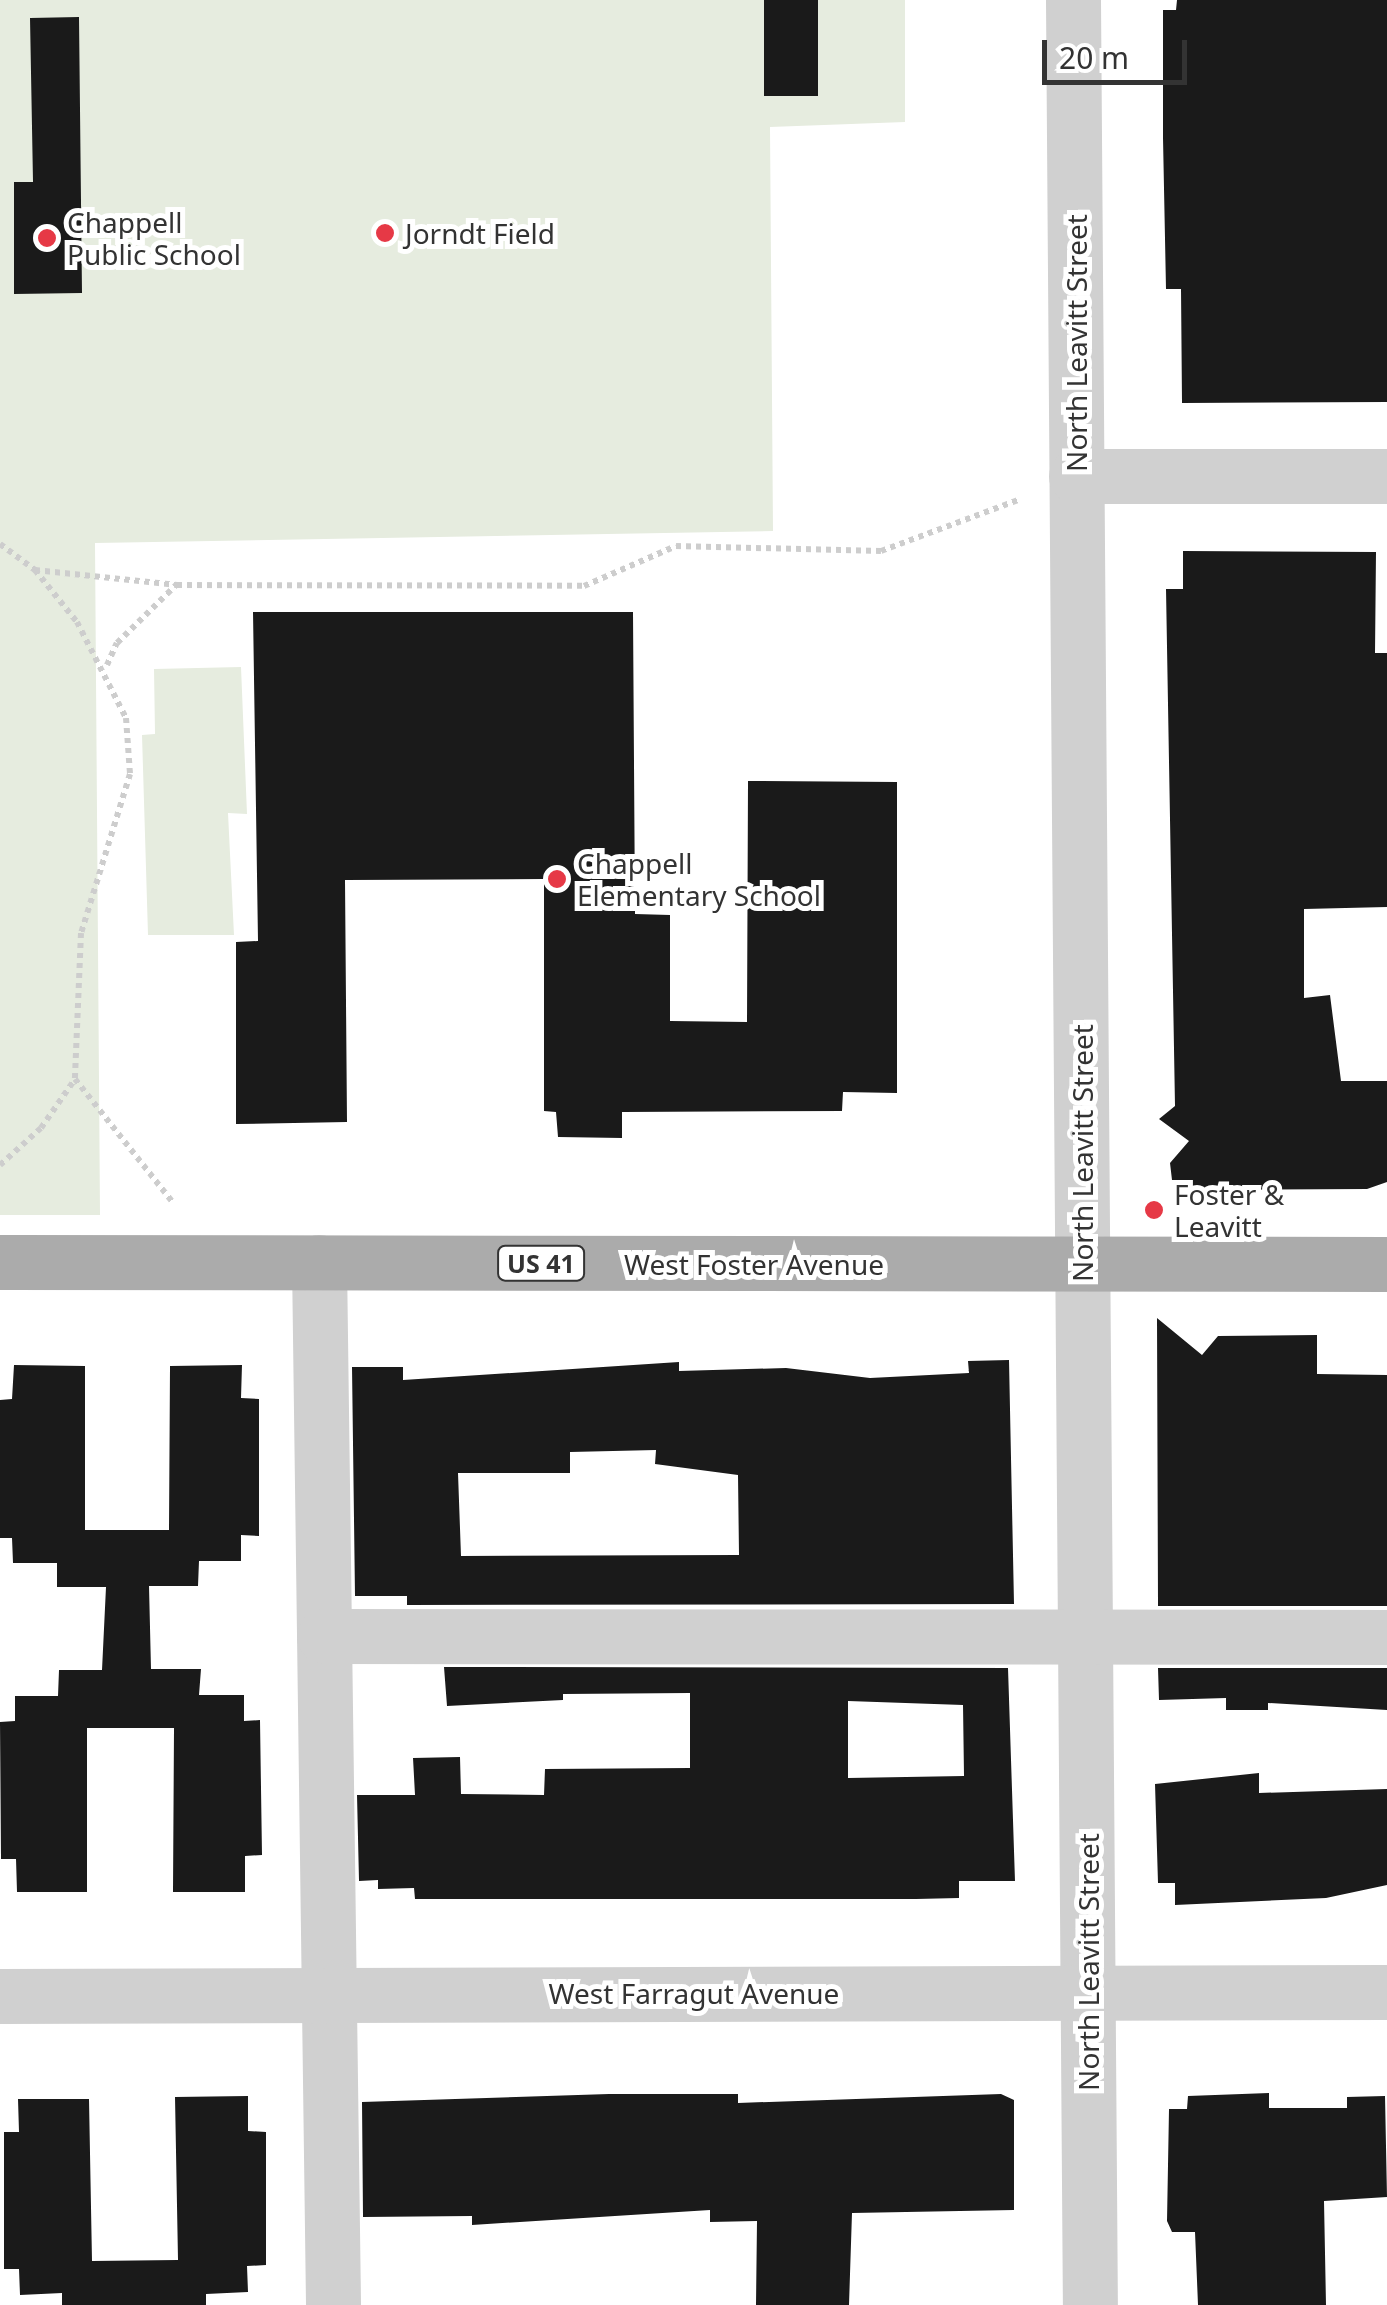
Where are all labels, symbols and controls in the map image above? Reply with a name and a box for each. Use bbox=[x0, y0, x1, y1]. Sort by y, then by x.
scale bar bbox=[1047, 20, 1192, 82]
text: 20 m bbox=[1059, 37, 1129, 78]
place label: Chappell Public School bbox=[67, 205, 241, 271]
street label: North Leavitt Street bbox=[1059, 214, 1093, 472]
place label: Jorndt Field bbox=[405, 216, 555, 250]
marker: Jorndt Field bbox=[374, 222, 396, 244]
marker: Chappell Public School bbox=[36, 227, 58, 249]
place label: Chappell Elementary School bbox=[577, 846, 821, 912]
marker: Chappell Elementary School bbox=[546, 868, 568, 890]
street label: North Leavitt Street bbox=[1065, 1024, 1099, 1282]
place label: Foster & Leavitt bbox=[1174, 1177, 1284, 1243]
marker: Foster & Leavitt bbox=[1143, 1199, 1165, 1221]
road number: US 41 bbox=[496, 1243, 586, 1283]
street label: West Foster Avenue bbox=[624, 1247, 884, 1281]
street label: North Leavitt Street bbox=[1071, 1833, 1105, 2091]
street label: West Farragut Avenue bbox=[549, 1976, 839, 2010]

